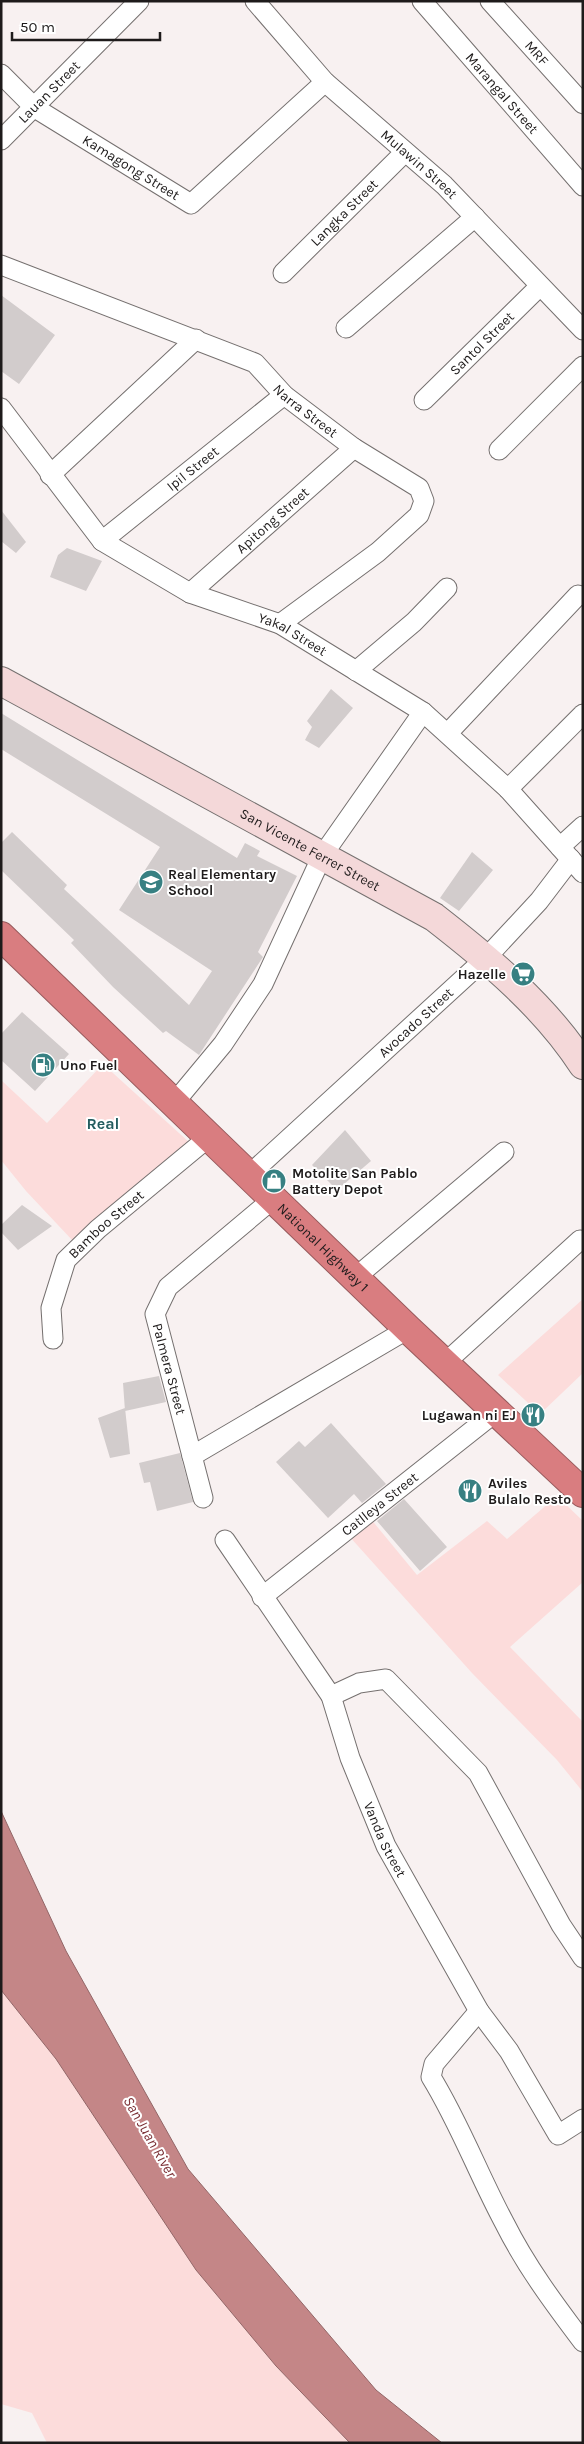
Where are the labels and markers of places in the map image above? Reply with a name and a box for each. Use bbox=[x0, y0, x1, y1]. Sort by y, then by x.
place label: Real Elementary School bbox=[168, 866, 276, 899]
school or university icon: Real Elementary School bbox=[138, 869, 164, 895]
supermarket icon: Hazelle bbox=[510, 961, 536, 987]
place label: Hazelle bbox=[458, 966, 506, 983]
fuel station icon: Uno Fuel bbox=[30, 1052, 56, 1078]
place label: Uno Fuel bbox=[60, 1057, 118, 1074]
place label: Motolite San Pablo Battery Depot bbox=[292, 1165, 418, 1198]
shop icon: Motolite San Pablo Battery Depot bbox=[261, 1168, 287, 1194]
restaurant icon: Lugawan ni EJ bbox=[520, 1402, 546, 1428]
place label: Lugawan ni EJ bbox=[422, 1407, 516, 1424]
place label: Aviles Bulalo Resto bbox=[488, 1475, 571, 1508]
restaurant icon: Aviles Bulalo Resto bbox=[457, 1478, 483, 1504]

